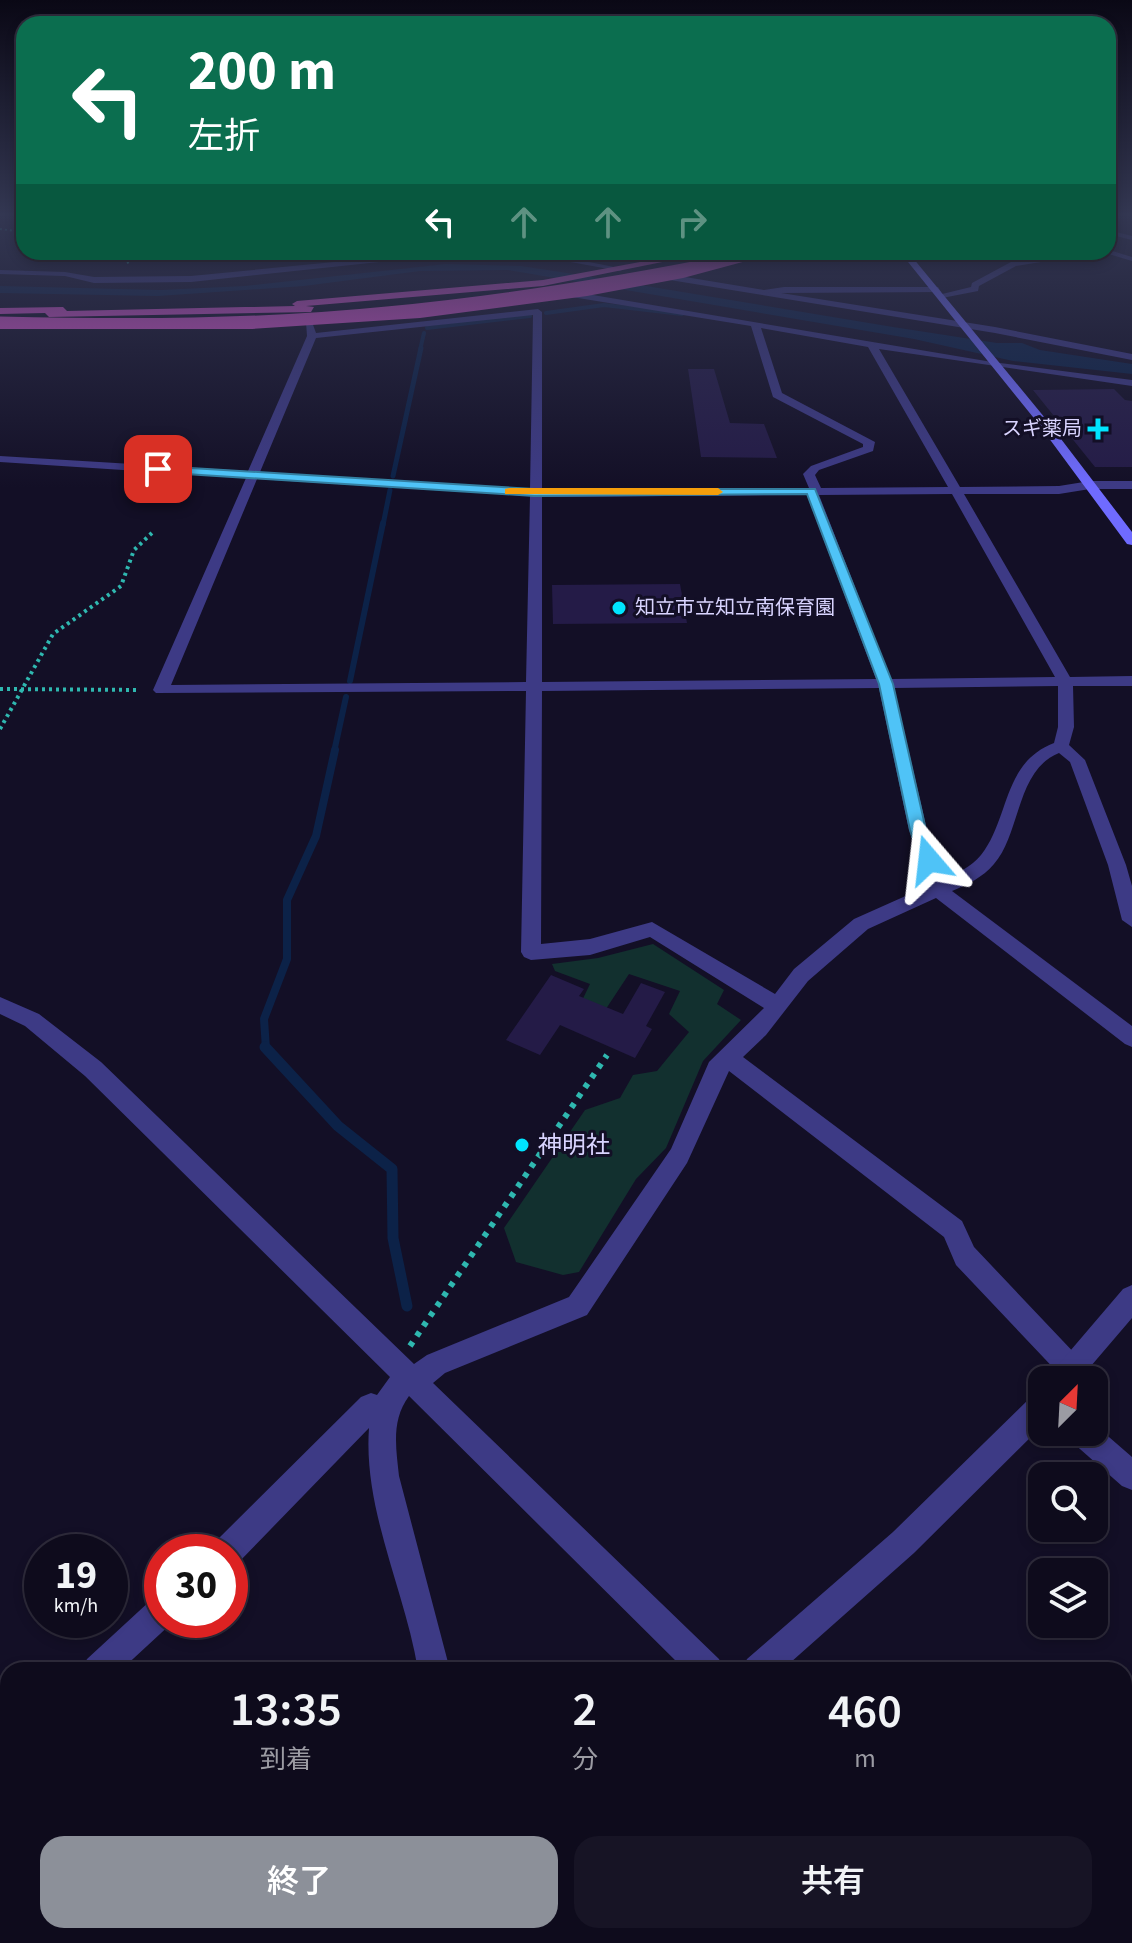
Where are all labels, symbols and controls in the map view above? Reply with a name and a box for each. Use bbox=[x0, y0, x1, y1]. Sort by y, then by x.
text: 200 m bbox=[188, 32, 336, 111]
icon: left bbox=[56, 48, 160, 152]
text: 左折 bbox=[188, 111, 260, 162]
icon: left bbox=[418, 200, 462, 244]
icon: ahead bbox=[502, 200, 546, 244]
icon: ahead bbox=[586, 200, 630, 244]
icon: right bbox=[670, 200, 714, 244]
place label: スギ薬局 bbox=[1002, 415, 1082, 443]
marker: スギ薬局 bbox=[1089, 420, 1107, 438]
pin bbox=[124, 435, 192, 503]
icon: arrive bbox=[136, 447, 180, 491]
place label: 知立市立知立南保育園 bbox=[635, 594, 835, 622]
marker: 知立市立知立南保育園 bbox=[610, 599, 628, 617]
position arrow bbox=[887, 818, 971, 902]
place label: 神明社 bbox=[538, 1128, 610, 1163]
marker: 神明社 bbox=[513, 1136, 531, 1154]
north arrow bbox=[1028, 1366, 1108, 1446]
map controls bbox=[1028, 1366, 1108, 1638]
button: search bbox=[1028, 1462, 1108, 1542]
speed limit sign: 30 bbox=[144, 1534, 248, 1638]
text: 19 bbox=[55, 1547, 97, 1604]
button: layers bbox=[1028, 1558, 1108, 1638]
text: km/h bbox=[54, 1592, 98, 1620]
text: 13:35 bbox=[230, 1676, 342, 1744]
text: 2 bbox=[573, 1676, 597, 1744]
text: 460 bbox=[828, 1678, 902, 1746]
text: m bbox=[854, 1740, 876, 1777]
text: 到着 bbox=[260, 1741, 312, 1778]
text: 分 bbox=[572, 1741, 598, 1778]
button: 終了 bbox=[40, 1836, 558, 1928]
button: 共有 bbox=[574, 1836, 1092, 1928]

